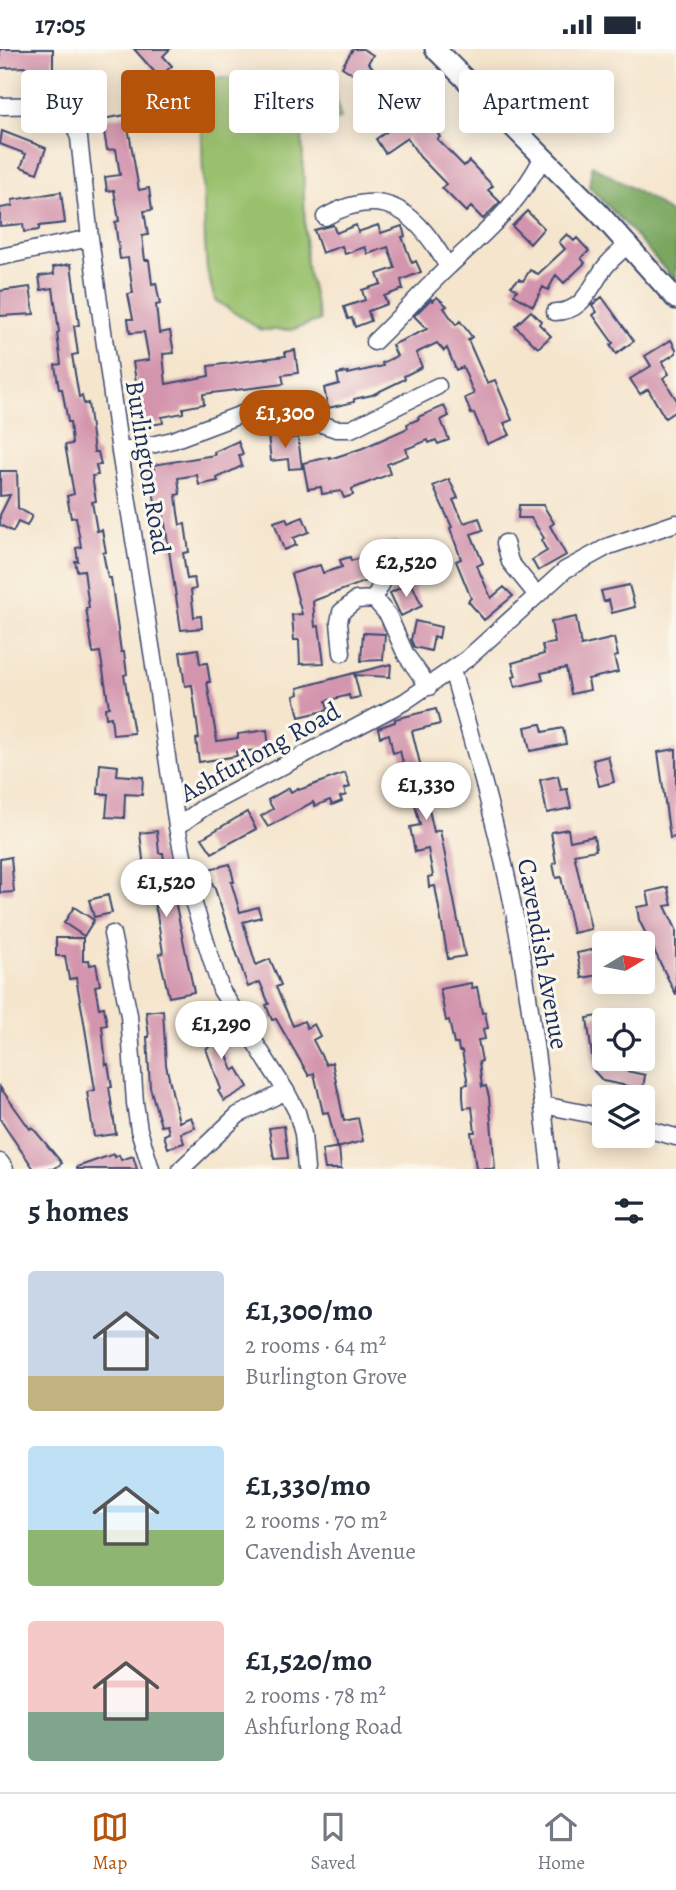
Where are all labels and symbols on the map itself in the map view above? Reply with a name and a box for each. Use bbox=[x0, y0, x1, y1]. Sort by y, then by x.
street label: Burlington Road bbox=[117, 378, 179, 556]
pin: £1,300 bbox=[228, 391, 342, 450]
pin: £2,520 bbox=[349, 539, 463, 599]
street label: Ashfurlong Road bbox=[173, 694, 346, 811]
pin: £1,330 bbox=[369, 763, 483, 822]
street label: Cavendish Avenue bbox=[509, 856, 577, 1052]
pin: £1,520 bbox=[109, 859, 223, 919]
north arrow bbox=[592, 931, 654, 994]
pin: £1,290 bbox=[164, 1002, 278, 1061]

